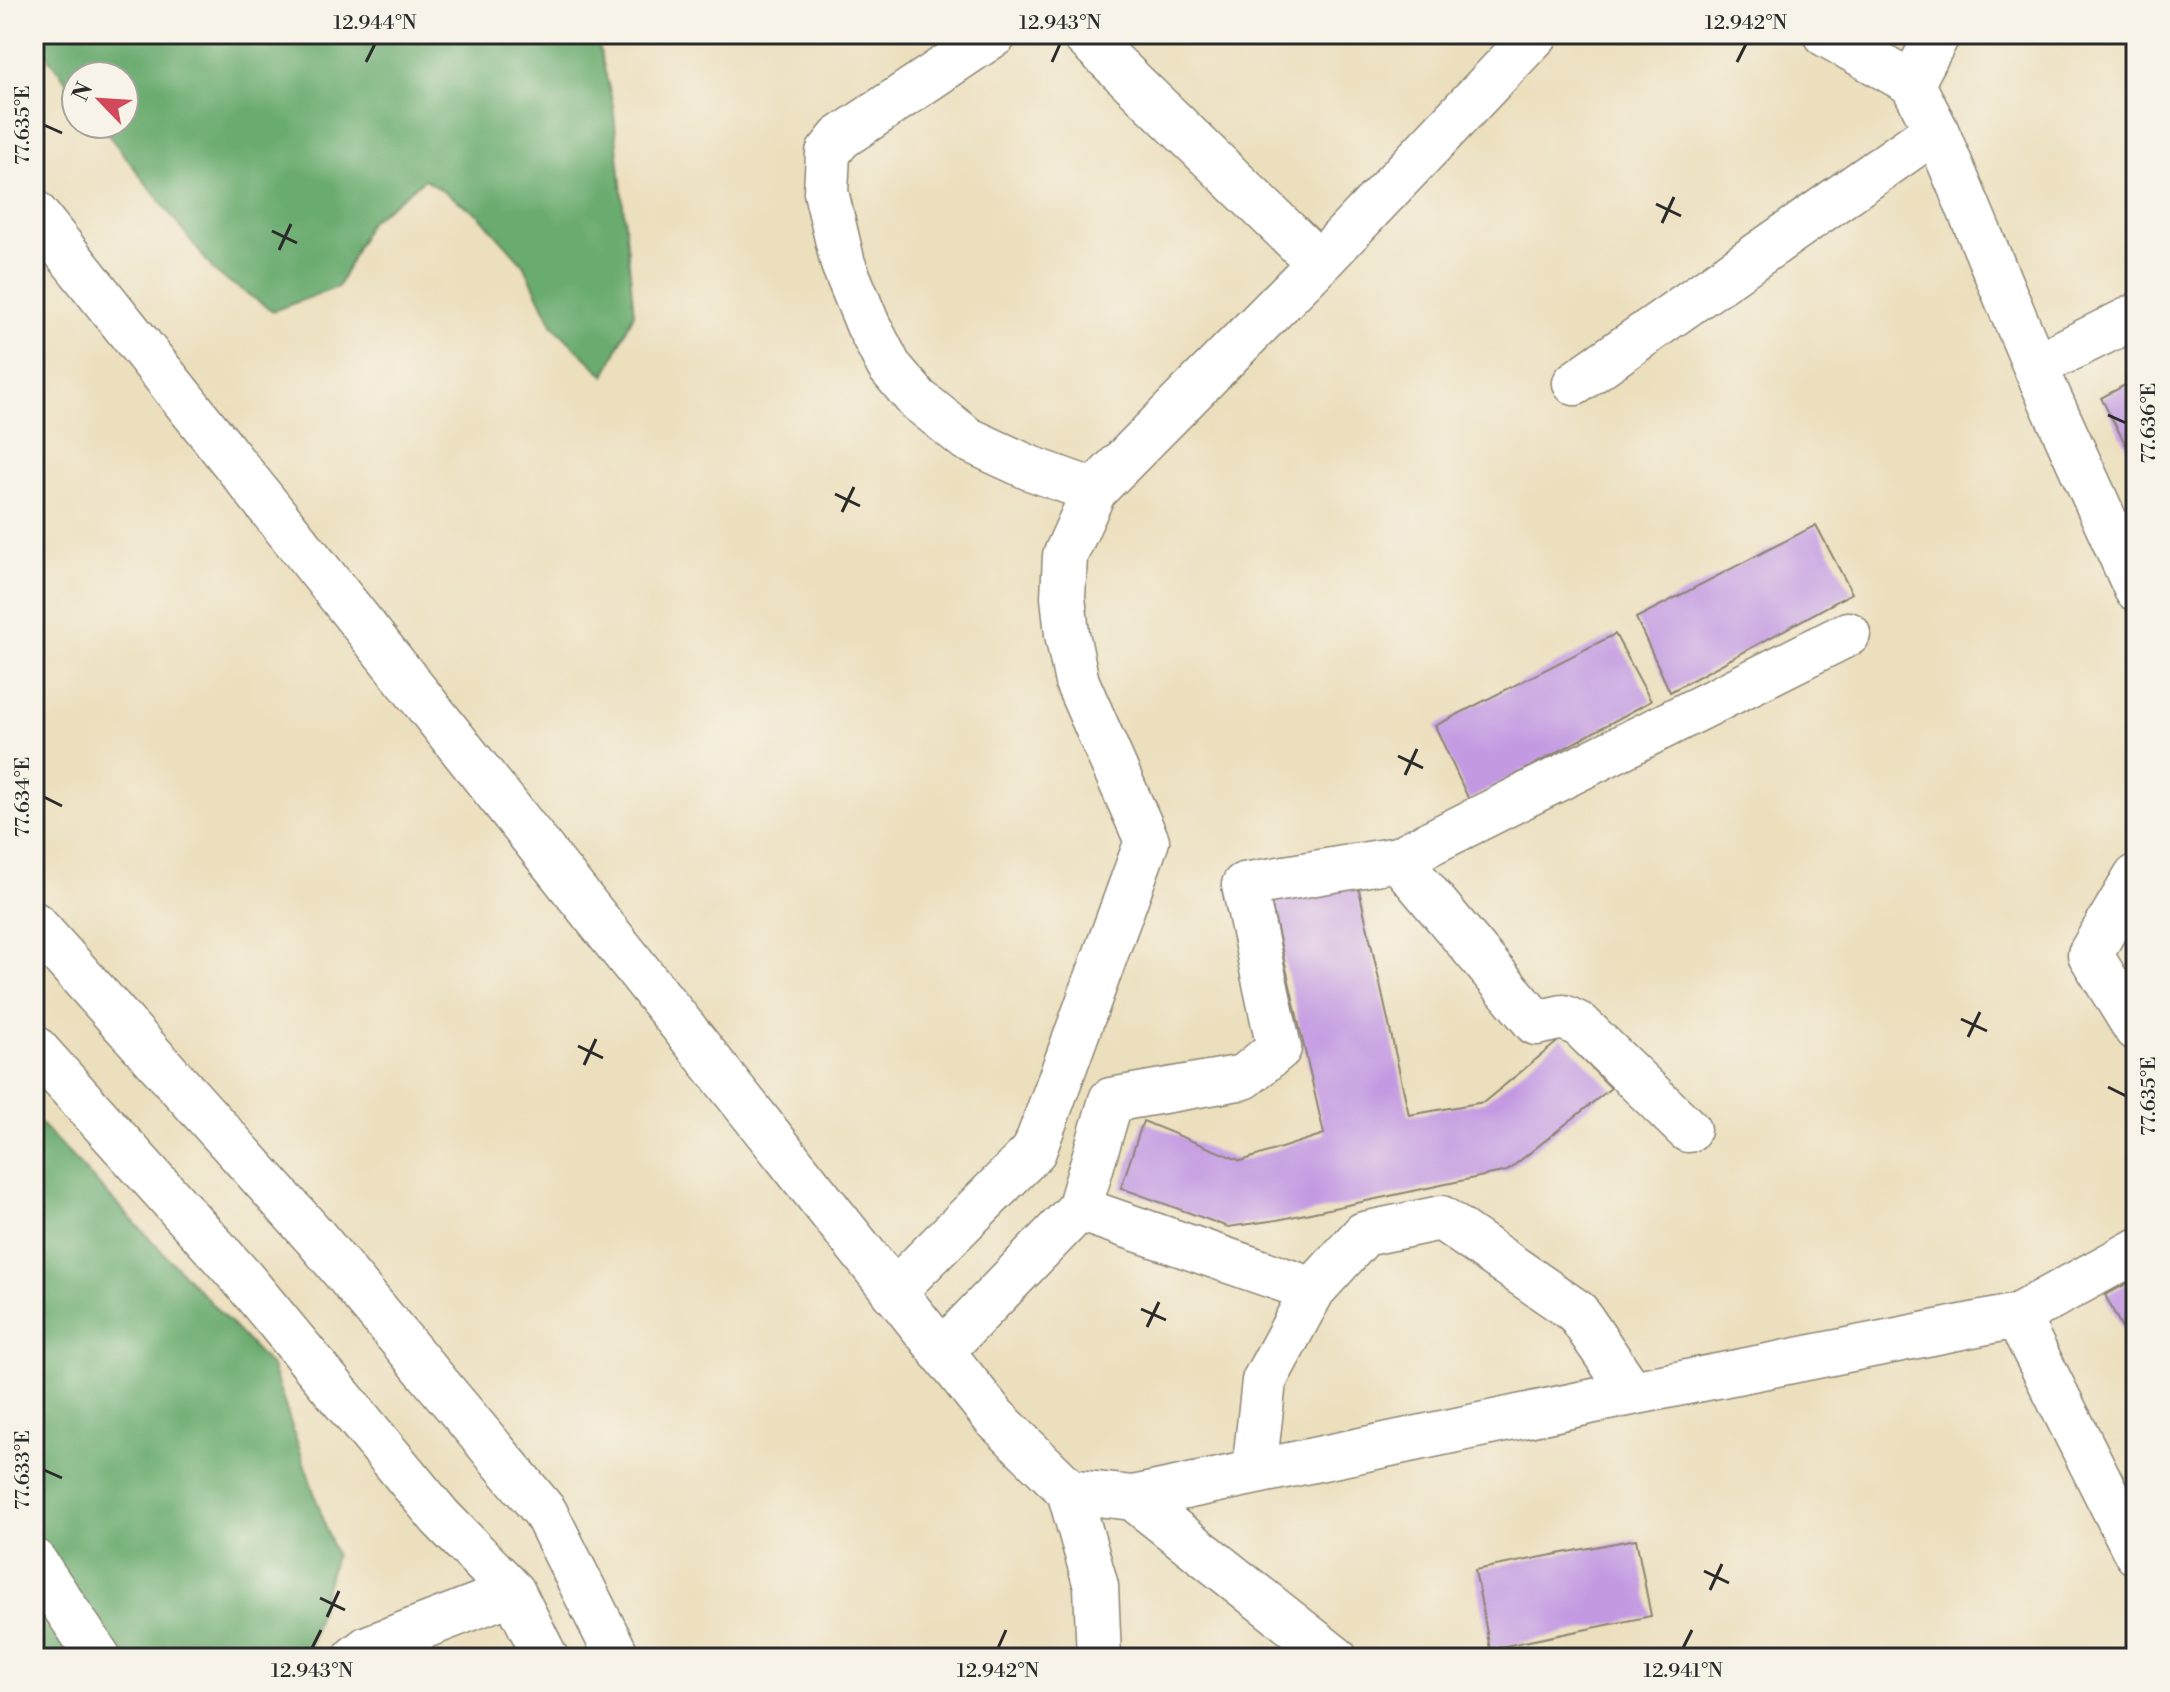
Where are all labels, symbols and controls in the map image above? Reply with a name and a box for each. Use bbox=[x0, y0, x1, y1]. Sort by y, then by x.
text: 12.944°N bbox=[333, 11, 417, 36]
text: 12.943°N bbox=[1019, 11, 1101, 36]
text: 12.942°N bbox=[1705, 11, 1787, 36]
north arrow bbox=[60, 60, 140, 140]
text: N bbox=[67, 78, 99, 106]
text: 77.635°E bbox=[11, 85, 36, 165]
text: 77.636°E bbox=[2137, 383, 2162, 463]
text: 77.634°E bbox=[11, 757, 36, 837]
text: 77.635°E bbox=[2137, 1056, 2162, 1136]
text: 77.633°E bbox=[11, 1430, 36, 1510]
text: 12.943°N bbox=[271, 1659, 353, 1684]
text: 12.942°N bbox=[957, 1659, 1039, 1684]
text: 12.941°N bbox=[1643, 1659, 1723, 1684]

